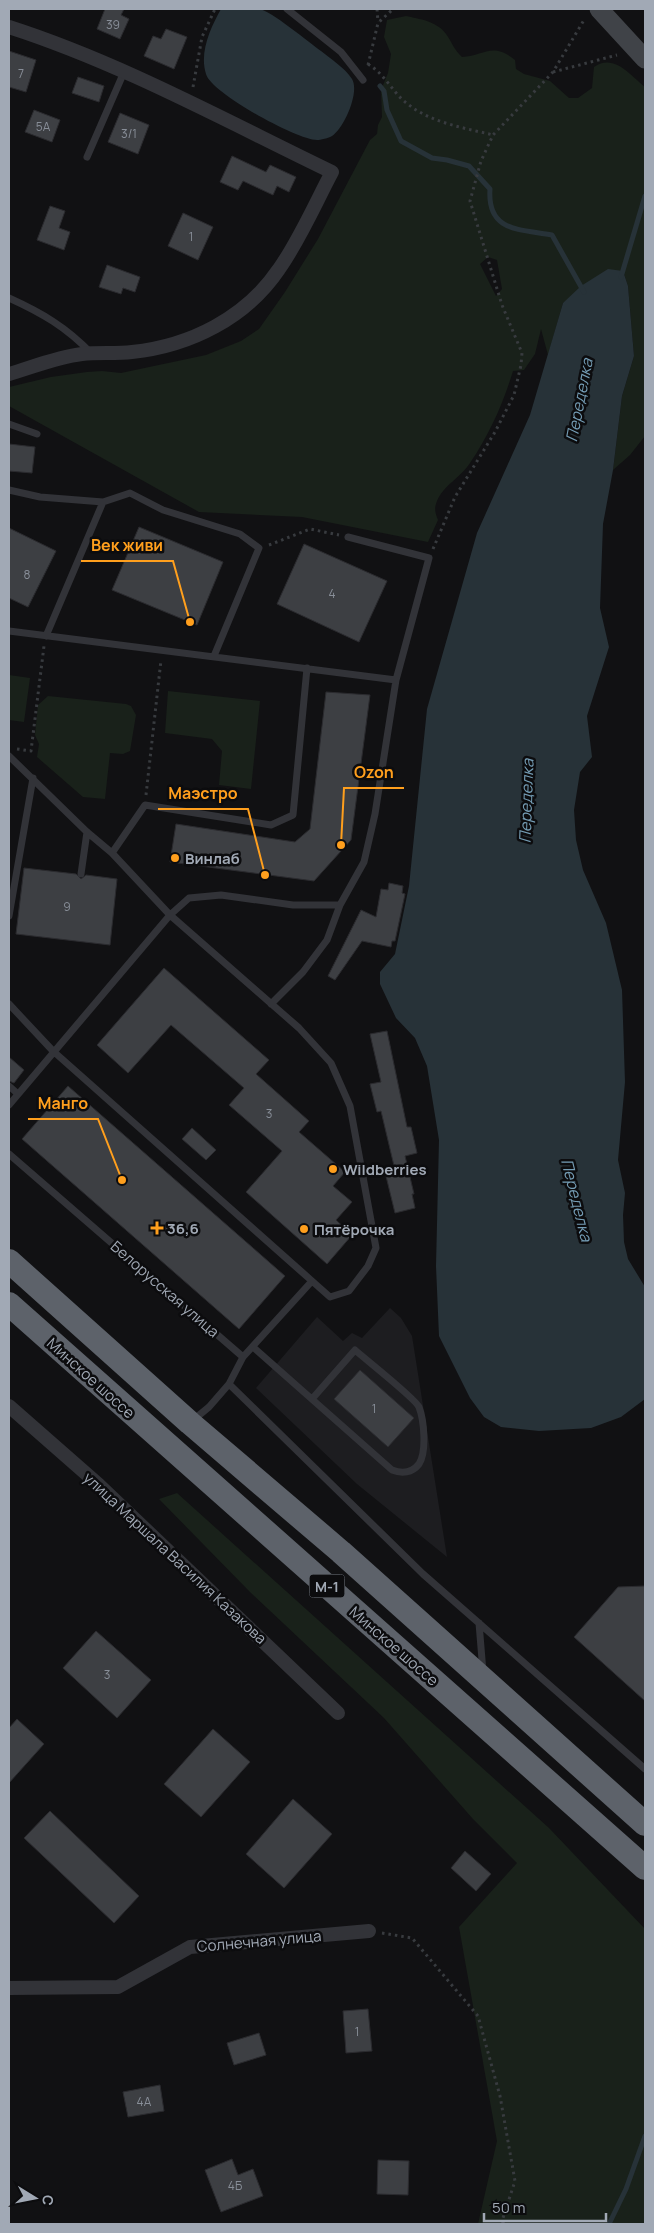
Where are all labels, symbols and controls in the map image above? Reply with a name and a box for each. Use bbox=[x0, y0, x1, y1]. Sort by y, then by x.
house number: 39 bbox=[106, 16, 120, 33]
house number: 7 bbox=[18, 65, 24, 82]
house number: 5А bbox=[36, 118, 51, 135]
house number: 3/1 bbox=[121, 125, 137, 142]
house number: 1 bbox=[189, 228, 193, 245]
water label: Переделка bbox=[560, 355, 598, 443]
callout: Век живи bbox=[81, 530, 173, 561]
text: Век живи bbox=[91, 534, 163, 556]
house number: 8 bbox=[24, 566, 31, 583]
house number: 4 bbox=[328, 585, 336, 602]
callout: Ozon bbox=[344, 757, 404, 788]
water label: Переделка bbox=[514, 757, 539, 843]
text: Ozon bbox=[354, 761, 394, 783]
callout: Маэстро bbox=[158, 778, 248, 809]
text: Маэстро bbox=[168, 782, 238, 804]
place label: Винлаб bbox=[185, 848, 240, 869]
marker: Винлаб bbox=[169, 852, 181, 864]
house number: 9 bbox=[63, 898, 71, 915]
callout: Манго bbox=[28, 1088, 98, 1119]
text: Манго bbox=[38, 1092, 88, 1114]
house number: 3 bbox=[266, 1105, 272, 1122]
water label: Переделка bbox=[556, 1156, 598, 1245]
place label: Wildberries bbox=[343, 1159, 427, 1180]
marker: Wildberries bbox=[327, 1163, 339, 1175]
place label: 36,6 bbox=[167, 1218, 199, 1239]
place label: Пятёрочка bbox=[314, 1219, 394, 1240]
marker: 36,6 bbox=[151, 1222, 163, 1234]
marker: Пятёрочка bbox=[298, 1223, 310, 1235]
street label: Белорусская улица bbox=[106, 1236, 224, 1342]
street label: Минское шоссе bbox=[42, 1333, 140, 1423]
house number: 1 bbox=[372, 1400, 376, 1417]
street label: улица Маршала Василия Казакова bbox=[79, 1467, 271, 1649]
road number: М-1 bbox=[310, 1574, 344, 1598]
street label: Минское шоссе bbox=[345, 1601, 443, 1691]
house number: 3 bbox=[104, 1666, 110, 1683]
street label: Солнечная улица bbox=[196, 1925, 322, 1957]
house number: 1 bbox=[355, 2023, 359, 2040]
house number: 4А bbox=[137, 2093, 152, 2110]
north arrow bbox=[10, 2173, 60, 2223]
house number: 4Б bbox=[228, 2177, 242, 2194]
scale bar bbox=[484, 2190, 606, 2222]
text: С bbox=[38, 2194, 59, 2207]
text: 50 m bbox=[492, 2197, 526, 2218]

